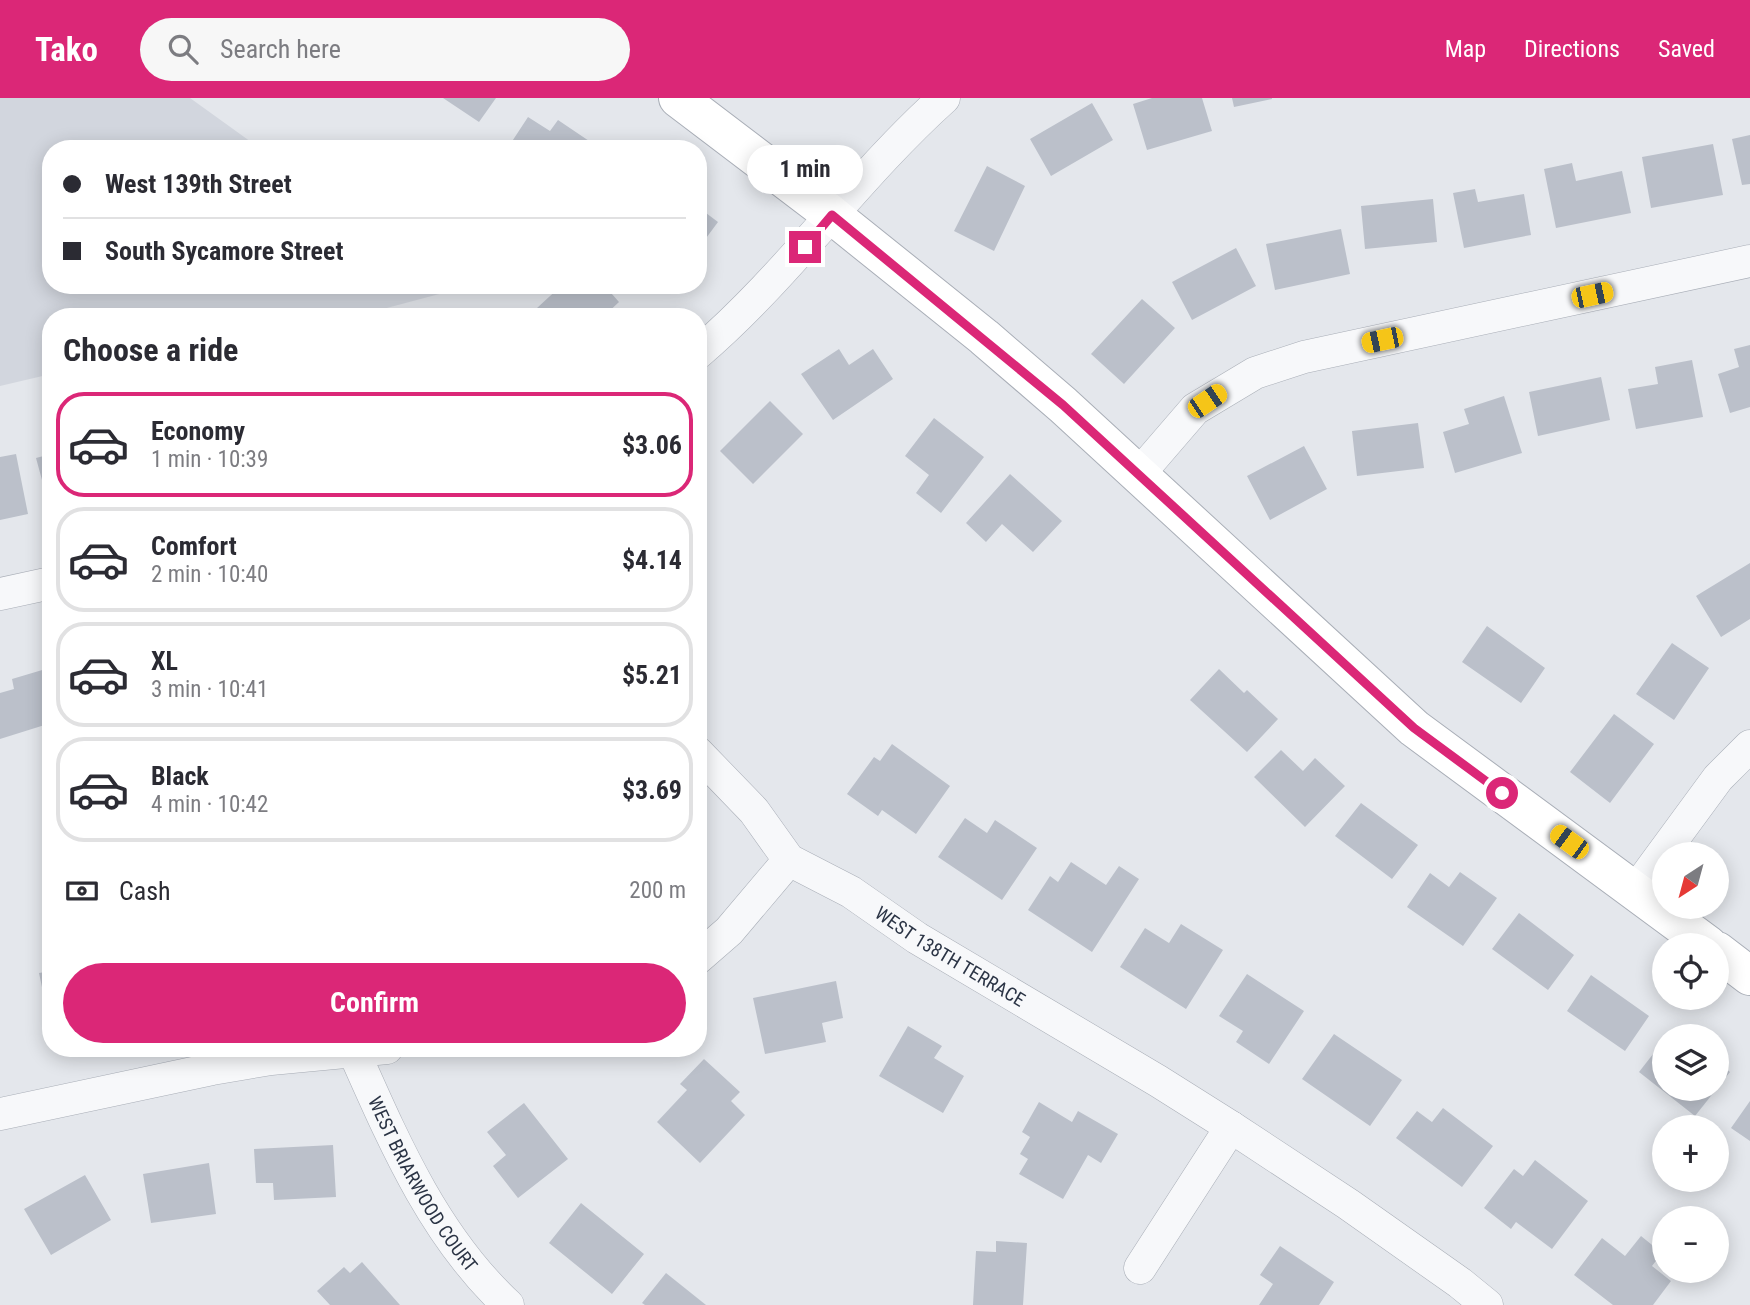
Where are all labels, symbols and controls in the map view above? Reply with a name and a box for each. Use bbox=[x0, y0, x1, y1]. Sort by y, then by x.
search box bbox=[140, 18, 630, 81]
text: Tako bbox=[35, 30, 98, 69]
icon: search bbox=[164, 30, 202, 68]
text: Search here bbox=[220, 34, 341, 64]
text: Map bbox=[1445, 35, 1486, 63]
text: Directions bbox=[1524, 35, 1620, 63]
text: Saved bbox=[1658, 35, 1715, 63]
callout: 1 min bbox=[747, 145, 863, 194]
text: 1 min bbox=[779, 156, 831, 183]
text: West 139th Street bbox=[105, 169, 292, 199]
route end bbox=[789, 231, 821, 263]
text: South Sycamore Street bbox=[105, 236, 343, 266]
car bbox=[1570, 280, 1615, 310]
car bbox=[1360, 325, 1405, 355]
text: Choose a ride bbox=[63, 331, 238, 369]
car bbox=[1184, 381, 1231, 421]
icon: car bbox=[67, 413, 130, 476]
text: Economy bbox=[151, 416, 245, 446]
text: $3.06 bbox=[622, 430, 682, 460]
text: 1 min · 10:39 bbox=[151, 446, 268, 473]
icon: car bbox=[67, 528, 130, 591]
text: Comfort bbox=[151, 531, 237, 561]
text: $4.14 bbox=[622, 545, 682, 575]
text: 2 min · 10:40 bbox=[151, 561, 268, 588]
icon: car bbox=[67, 643, 130, 706]
text: XL bbox=[151, 646, 178, 676]
text: $5.21 bbox=[622, 660, 682, 690]
text: 3 min · 10:41 bbox=[151, 676, 268, 703]
icon: car bbox=[67, 758, 130, 821]
text: Black bbox=[151, 761, 209, 791]
text: $3.69 bbox=[622, 775, 682, 805]
route start bbox=[1486, 777, 1518, 809]
text: 4 min · 10:42 bbox=[151, 791, 268, 818]
car bbox=[1546, 821, 1593, 863]
north arrow bbox=[1652, 842, 1729, 919]
map controls bbox=[1652, 842, 1729, 1283]
icon: cash bbox=[63, 872, 101, 910]
text: Cash bbox=[119, 876, 171, 906]
text: 200 m bbox=[629, 877, 686, 904]
street label: WEST 138TH TERRACE bbox=[871, 901, 1030, 1011]
button: locate bbox=[1652, 933, 1729, 1010]
button: Confirm bbox=[63, 963, 686, 1043]
button: layers bbox=[1652, 1024, 1729, 1101]
street label: WEST BRIARWOOD COURT bbox=[364, 1092, 483, 1276]
button: + bbox=[1652, 1115, 1729, 1192]
button: − bbox=[1652, 1206, 1729, 1283]

